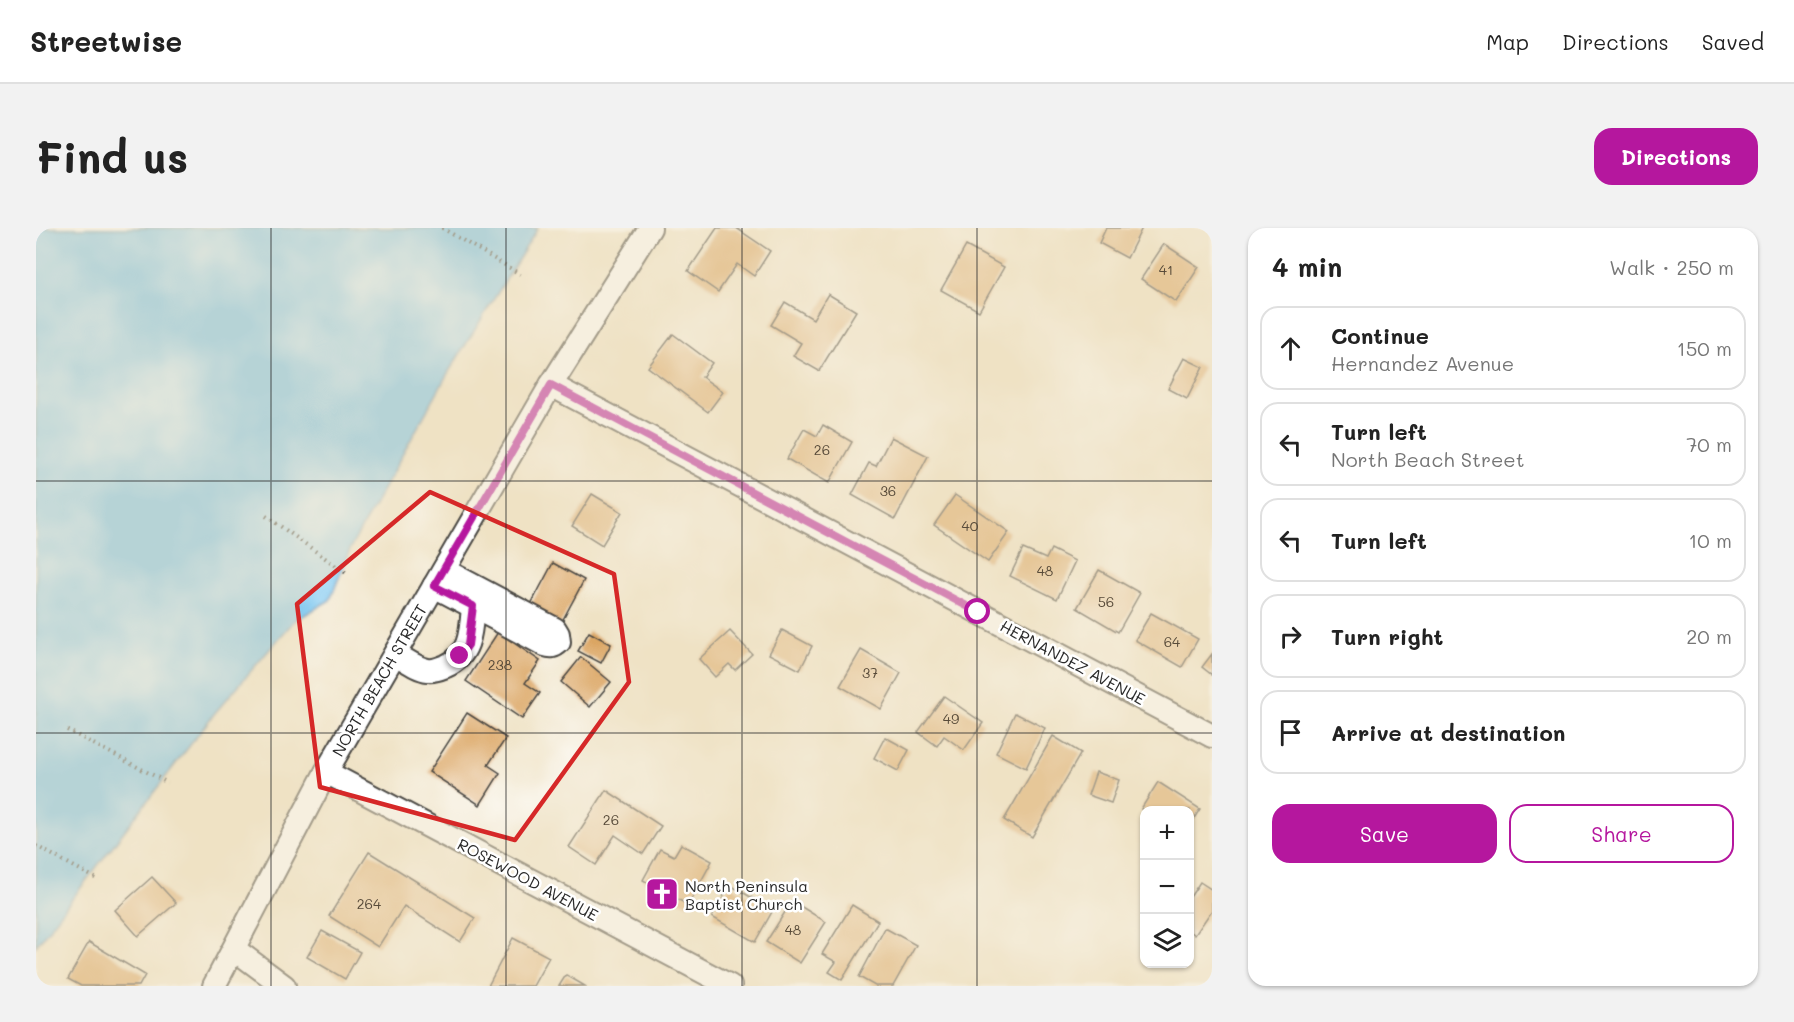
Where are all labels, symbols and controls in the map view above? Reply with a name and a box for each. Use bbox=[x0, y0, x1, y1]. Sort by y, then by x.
text: Streetwise bbox=[30, 23, 182, 59]
text: Map bbox=[1486, 28, 1529, 55]
text: Directions bbox=[1562, 28, 1669, 55]
text: Saved bbox=[1702, 28, 1764, 55]
button: Directions bbox=[1594, 128, 1758, 185]
text: Find us bbox=[36, 129, 188, 184]
text: 4 min bbox=[1272, 250, 1342, 284]
text: Walk · 250 m bbox=[1609, 254, 1734, 280]
house number: 41 bbox=[1159, 260, 1173, 279]
text: Continue bbox=[1331, 321, 1429, 350]
icon: ahead bbox=[1274, 332, 1307, 365]
text: 150 m bbox=[1677, 335, 1732, 361]
text: Hernandez Avenue bbox=[1331, 350, 1514, 376]
text: Turn left bbox=[1331, 417, 1427, 446]
icon: left bbox=[1274, 428, 1307, 461]
text: 70 m bbox=[1686, 431, 1732, 457]
house number: 26 bbox=[814, 440, 830, 459]
text: North Beach Street bbox=[1331, 446, 1525, 472]
house number: 36 bbox=[880, 481, 896, 500]
house number: 40 bbox=[962, 516, 979, 535]
icon: left bbox=[1274, 524, 1307, 557]
text: Turn left bbox=[1331, 526, 1427, 555]
text: 10 m bbox=[1688, 527, 1732, 553]
house number: 48 bbox=[1037, 561, 1053, 580]
house number: 56 bbox=[1098, 592, 1114, 611]
route start bbox=[964, 598, 990, 624]
street label: NORTH BEACH STREET bbox=[327, 600, 431, 760]
street label: HERNANDEZ AVENUE bbox=[997, 615, 1149, 709]
icon: right bbox=[1274, 620, 1307, 653]
text: Turn right bbox=[1331, 622, 1443, 651]
text: 20 m bbox=[1686, 623, 1732, 649]
house number: 64 bbox=[1164, 632, 1181, 651]
route end bbox=[446, 642, 472, 668]
house number: 238 bbox=[488, 655, 512, 674]
house number: 37 bbox=[862, 663, 878, 682]
house number: 49 bbox=[943, 709, 959, 728]
icon: arrive bbox=[1274, 716, 1307, 749]
text: Arrive at destination bbox=[1331, 718, 1566, 747]
button: Save bbox=[1272, 804, 1497, 863]
button: Share bbox=[1509, 804, 1734, 863]
map controls bbox=[1140, 806, 1194, 968]
button: + bbox=[1140, 806, 1194, 860]
house number: 26 bbox=[603, 810, 619, 829]
street label: ROSEWOOD AVENUE bbox=[454, 833, 602, 925]
button: − bbox=[1140, 860, 1194, 914]
place label: North Peninsula Baptist Church bbox=[685, 875, 808, 914]
church icon: North Peninsula Baptist Church bbox=[644, 876, 680, 912]
house number: 264 bbox=[357, 894, 382, 913]
button: layers bbox=[1140, 914, 1194, 968]
house number: 48 bbox=[785, 920, 801, 939]

